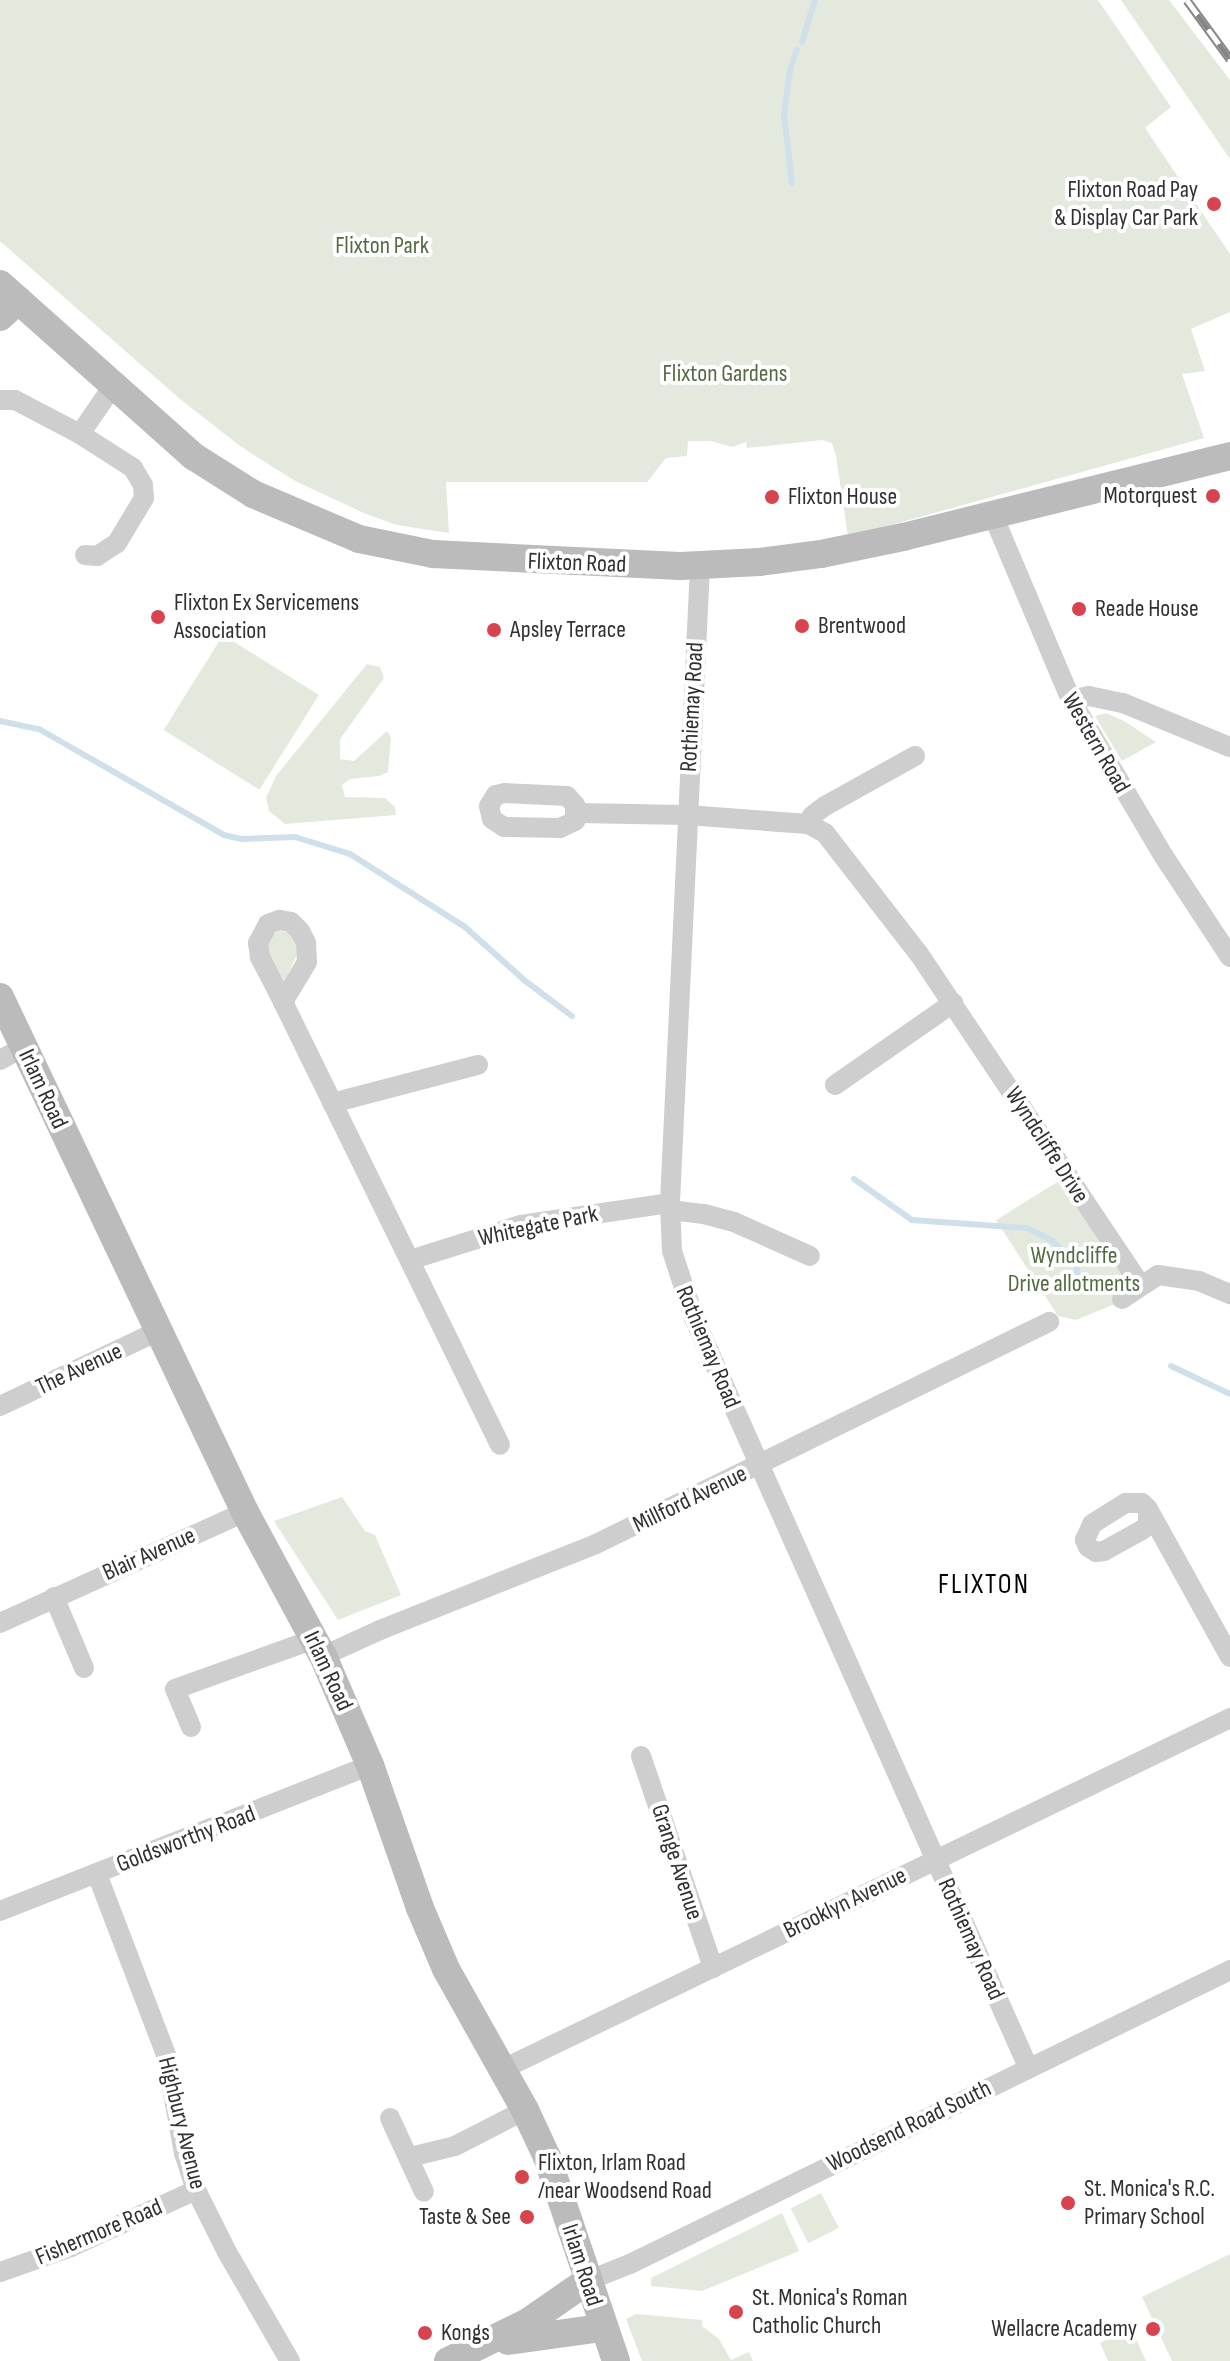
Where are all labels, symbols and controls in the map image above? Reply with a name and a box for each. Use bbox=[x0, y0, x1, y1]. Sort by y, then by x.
place label: Flixton Road Pay & Display Car Park bbox=[1054, 176, 1198, 232]
marker: Flixton Road Pay & Display Car Park bbox=[1205, 195, 1223, 213]
park label: Flixton Park bbox=[335, 232, 429, 260]
park label: Flixton Gardens bbox=[663, 360, 787, 388]
place label: Motorquest bbox=[1104, 482, 1197, 510]
place label: Flixton House bbox=[788, 483, 897, 511]
marker: Motorquest bbox=[1204, 487, 1222, 505]
marker: Flixton House bbox=[763, 488, 781, 506]
street label: Flixton Road bbox=[527, 547, 627, 579]
place label: Flixton Ex Servicemens Association bbox=[174, 589, 359, 645]
place label: Reade House bbox=[1095, 595, 1199, 623]
marker: Reade House bbox=[1070, 600, 1088, 618]
marker: Flixton Ex Servicemens Association bbox=[149, 608, 167, 626]
place label: Brentwood bbox=[818, 612, 906, 640]
place label: Apsley Terrace bbox=[510, 616, 626, 644]
marker: Brentwood bbox=[793, 617, 811, 635]
marker: Apsley Terrace bbox=[485, 621, 503, 639]
street label: Rothiemay Road bbox=[674, 641, 710, 773]
street label: Western Road bbox=[1056, 688, 1136, 798]
street label: Irlam Road bbox=[12, 1045, 74, 1133]
street label: Wyndcliffe Drive bbox=[999, 1082, 1095, 1208]
street label: Whitegate Park bbox=[476, 1199, 600, 1253]
park label: Wyndcliffe Drive allotments bbox=[1008, 1242, 1140, 1298]
street label: Rothiemay Road bbox=[669, 1282, 747, 1412]
street label: The Avenue bbox=[31, 1337, 127, 1401]
street label: Millford Avenue bbox=[628, 1459, 752, 1539]
street label: Blair Avenue bbox=[98, 1521, 200, 1587]
district label: FLIXTON bbox=[938, 1568, 1030, 1602]
street label: Irlam Road bbox=[297, 1627, 359, 1715]
street label: Goldsworthy Road bbox=[113, 1799, 259, 1879]
street label: Grange Avenue bbox=[645, 1801, 709, 1923]
street label: Brooklyn Avenue bbox=[779, 1861, 911, 1945]
street label: Rothiemay Road bbox=[931, 1874, 1011, 2004]
street label: Highbury Avenue bbox=[152, 2054, 212, 2192]
street label: Woodsend Road South bbox=[822, 2074, 996, 2178]
place label: Flixton, Irlam Road /near Woodsend Road bbox=[538, 2149, 712, 2205]
marker: Flixton, Irlam Road /near Woodsend Road bbox=[513, 2168, 531, 2186]
place label: St. Monica's R.C. Primary School bbox=[1084, 2175, 1215, 2231]
street label: Fishermore Road bbox=[31, 2192, 167, 2272]
marker: St. Monica's R.C. Primary School bbox=[1059, 2194, 1077, 2212]
place label: Taste & See bbox=[419, 2203, 511, 2231]
marker: Taste & See bbox=[518, 2208, 536, 2226]
street label: Irlam Road bbox=[555, 2220, 609, 2310]
place label: St. Monica's Roman Catholic Church bbox=[752, 2284, 908, 2340]
marker: St. Monica's Roman Catholic Church bbox=[727, 2303, 745, 2321]
place label: Wellacre Academy bbox=[991, 2315, 1137, 2343]
place label: Kongs bbox=[441, 2319, 490, 2347]
marker: Wellacre Academy bbox=[1144, 2320, 1162, 2338]
marker: Kongs bbox=[416, 2324, 434, 2342]

